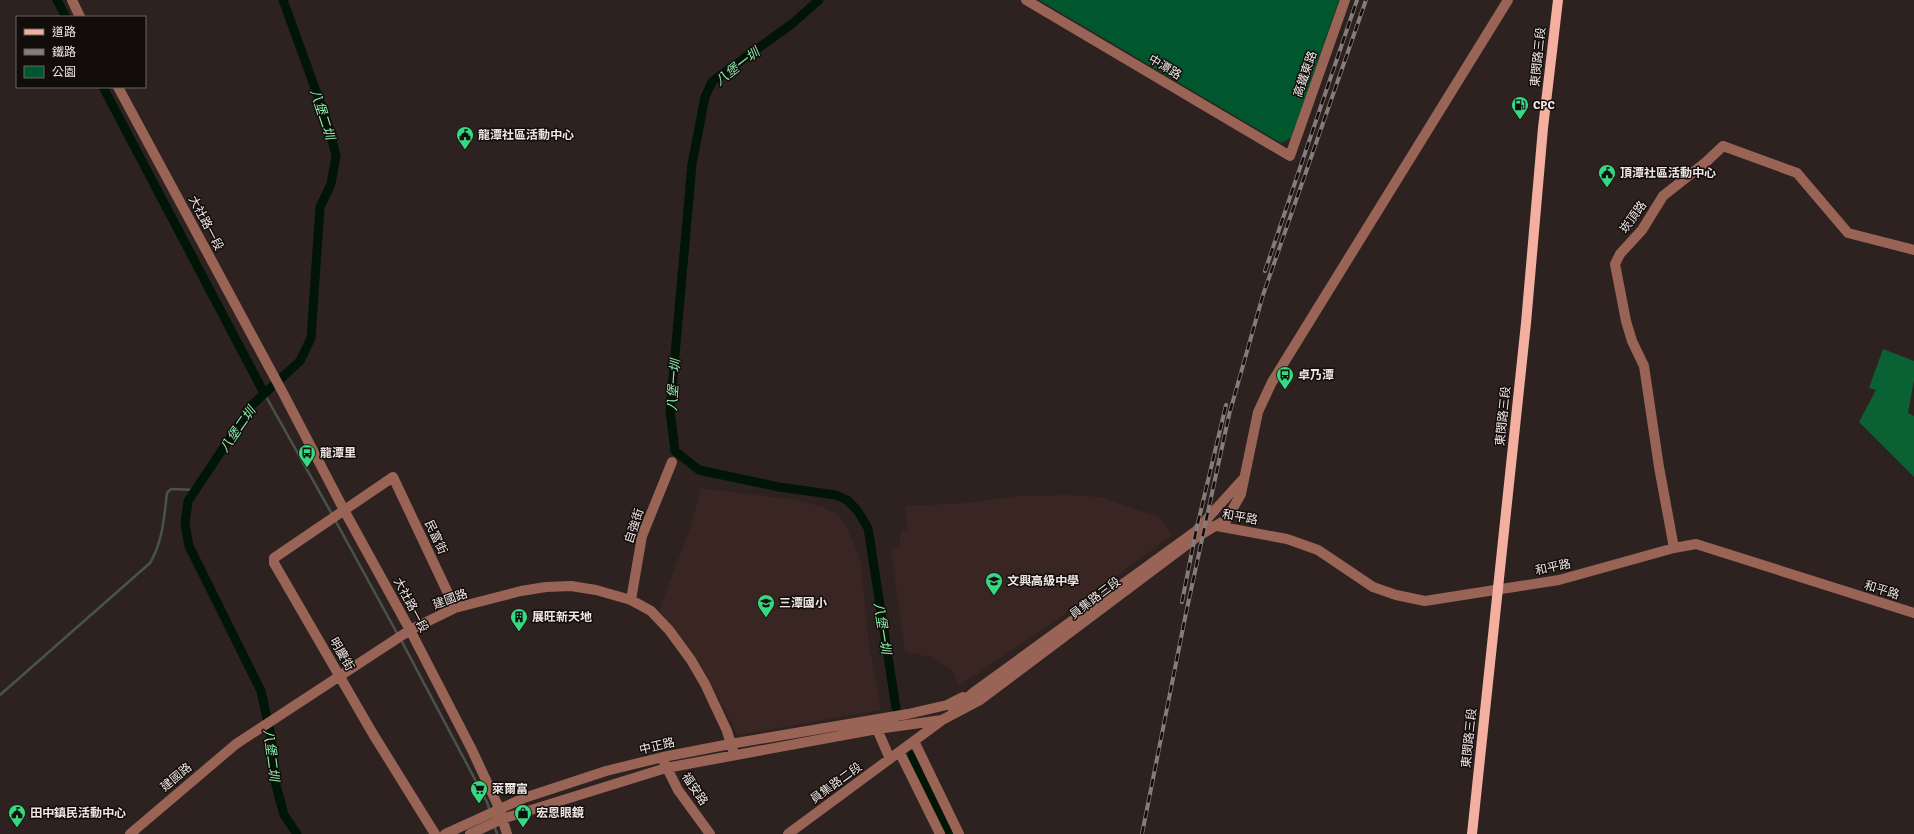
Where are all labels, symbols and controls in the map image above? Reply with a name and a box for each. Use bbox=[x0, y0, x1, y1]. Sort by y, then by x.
legend bbox=[16, 16, 146, 88]
text: 道路 bbox=[52, 25, 76, 40]
street label: 東閔路三段 bbox=[1528, 26, 1549, 88]
water label: 八堡一圳 bbox=[712, 43, 765, 89]
text: 鐵路 bbox=[52, 45, 76, 60]
street label: 高鐵東路 bbox=[1291, 49, 1320, 99]
street label: 中潭路 bbox=[1145, 52, 1184, 83]
text: 公園 bbox=[52, 65, 76, 80]
water label: 八堡二圳 bbox=[306, 87, 338, 143]
fuel station icon: CPC bbox=[1510, 95, 1530, 120]
place label: CPC bbox=[1533, 98, 1555, 113]
public building icon: 龍潭社區活動中心 bbox=[455, 125, 475, 150]
place label: 龍潭社區活動中心 bbox=[478, 128, 574, 143]
public building icon: 頂潭社區活動中心 bbox=[1597, 163, 1617, 188]
place label: 頂潭社區活動中心 bbox=[1620, 166, 1716, 181]
street label: 大社路一段 bbox=[185, 193, 226, 253]
street label: 崁頂路 bbox=[1617, 198, 1650, 236]
water label: 八堡一圳 bbox=[664, 357, 684, 412]
bus stop icon: 卓乃潭 bbox=[1275, 365, 1295, 390]
place label: 卓乃潭 bbox=[1298, 368, 1334, 383]
street label: 東閔路三段 bbox=[1493, 385, 1514, 447]
water label: 八堡二圳 bbox=[216, 402, 260, 455]
bus stop icon: 龍潭里 bbox=[297, 443, 317, 468]
place label: 龍潭里 bbox=[320, 446, 356, 461]
street label: 自強街 bbox=[622, 507, 647, 546]
street label: 和平路 bbox=[1221, 507, 1259, 528]
street label: 民富街 bbox=[421, 518, 450, 557]
street label: 和平路 bbox=[1534, 556, 1572, 579]
school or university icon: 文興高級中學 bbox=[984, 571, 1004, 596]
place label: 文興高級中學 bbox=[1007, 574, 1079, 589]
street label: 員集路三段 bbox=[1067, 574, 1124, 622]
street label: 大社路一段 bbox=[390, 575, 431, 635]
street label: 和平路 bbox=[1862, 578, 1901, 603]
street label: 建國路 bbox=[431, 586, 470, 613]
school or university icon: 三潭國小 bbox=[756, 593, 776, 618]
place label: 三潭國小 bbox=[779, 596, 827, 611]
water label: 八堡一圳 bbox=[870, 601, 894, 657]
building icon: 展旺新天地 bbox=[509, 607, 529, 632]
place label: 展旺新天地 bbox=[532, 610, 592, 625]
street label: 明慶街 bbox=[326, 635, 357, 674]
street label: 東閔路三段 bbox=[1459, 707, 1480, 769]
water label: 八堡二圳 bbox=[260, 728, 282, 784]
street label: 中正路 bbox=[638, 735, 676, 758]
street label: 建國路 bbox=[158, 760, 195, 795]
street label: 員集路二段 bbox=[808, 760, 865, 807]
street label: 福安路 bbox=[678, 770, 711, 808]
supermarket icon: 萊爾富 bbox=[469, 779, 489, 804]
place label: 萊爾富 bbox=[492, 782, 528, 797]
public building icon: 田中鎮民活動中心 bbox=[7, 803, 27, 828]
shop icon: 宏恩眼鏡 bbox=[513, 803, 533, 828]
place label: 田中鎮民活動中心 bbox=[30, 806, 126, 821]
place label: 宏恩眼鏡 bbox=[536, 806, 584, 821]

